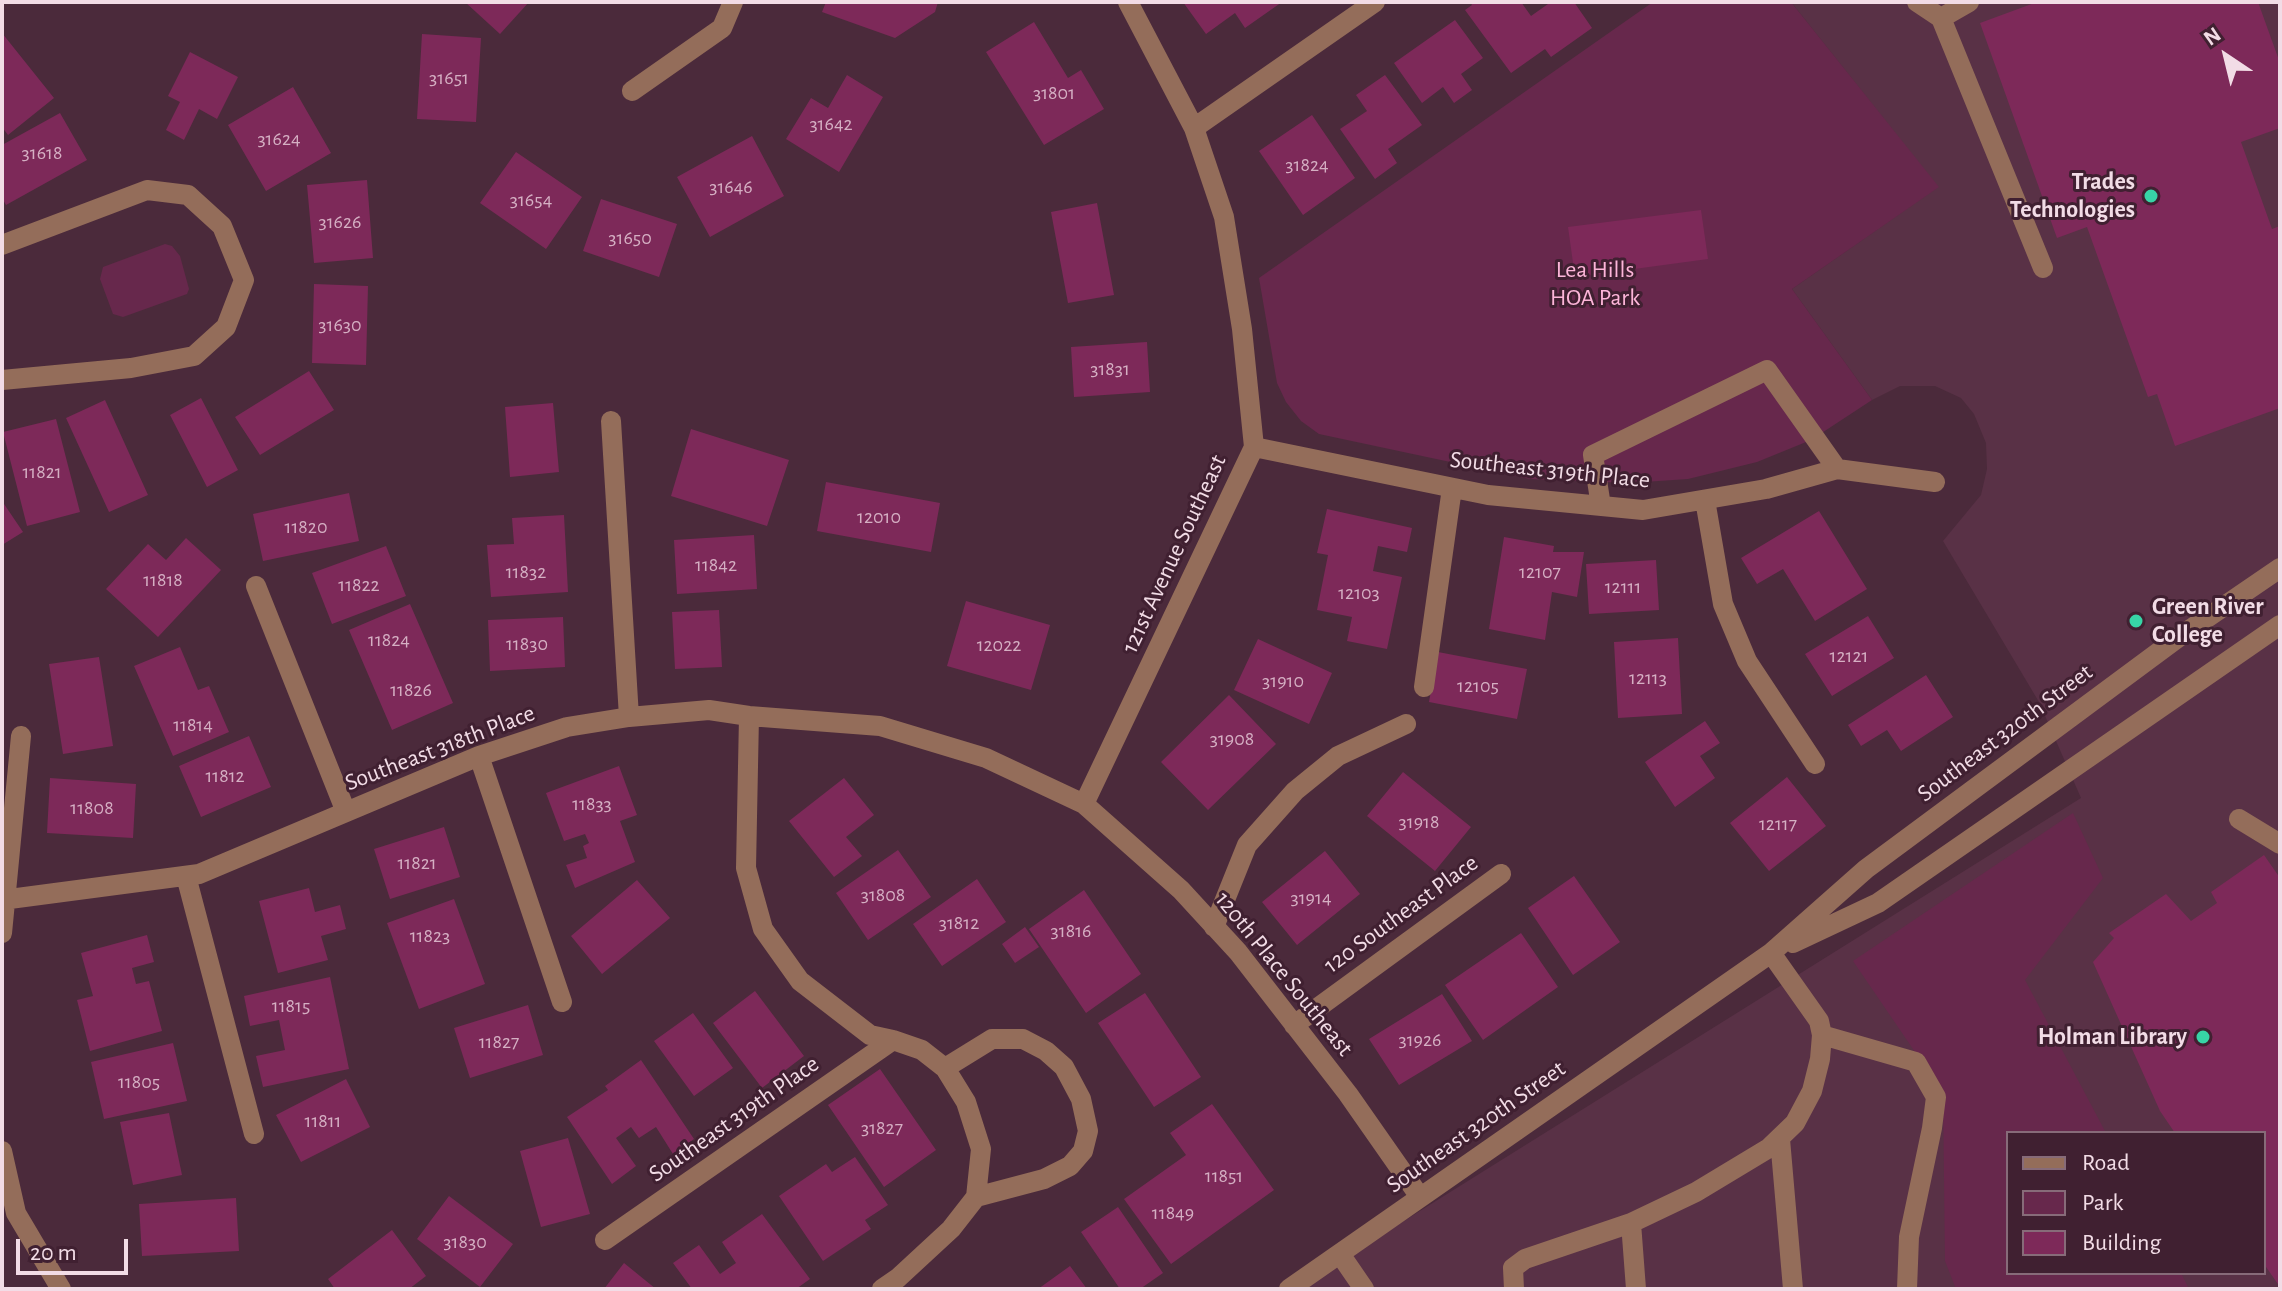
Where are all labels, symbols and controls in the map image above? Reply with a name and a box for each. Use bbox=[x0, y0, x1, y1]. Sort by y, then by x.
north arrow bbox=[2186, 16, 2266, 96]
text: N bbox=[2200, 23, 2225, 50]
house number: 31651 bbox=[429, 66, 469, 90]
house number: 31801 bbox=[1033, 81, 1075, 105]
house number: 31642 bbox=[809, 112, 853, 136]
house number: 31624 bbox=[257, 127, 301, 151]
house number: 31618 bbox=[22, 141, 62, 165]
house number: 31824 bbox=[1285, 153, 1329, 177]
place label: Trades Technologies bbox=[2010, 168, 2135, 224]
house number: 31646 bbox=[709, 175, 753, 199]
marker: Trades Technologies bbox=[2142, 187, 2160, 205]
house number: 31654 bbox=[510, 188, 552, 212]
house number: 31626 bbox=[318, 210, 362, 234]
house number: 31650 bbox=[608, 226, 652, 250]
park label: Lea Hills HOA Park bbox=[1550, 256, 1640, 312]
house number: 31630 bbox=[318, 313, 362, 337]
house number: 31831 bbox=[1090, 357, 1130, 381]
street label: Southeast 319th Place bbox=[1449, 445, 1651, 495]
street label: 121st Avenue Southeast bbox=[1115, 450, 1233, 658]
house number: 11821 bbox=[22, 460, 62, 484]
house number: 12010 bbox=[857, 505, 901, 529]
house number: 11820 bbox=[285, 515, 327, 539]
house number: 11842 bbox=[695, 553, 737, 577]
house number: 11832 bbox=[506, 560, 546, 584]
house number: 12107 bbox=[1519, 560, 1561, 584]
house number: 11818 bbox=[143, 568, 183, 592]
house number: 11822 bbox=[338, 573, 380, 597]
house number: 12111 bbox=[1605, 575, 1641, 599]
house number: 12103 bbox=[1338, 581, 1380, 605]
place label: Green River College bbox=[2152, 593, 2264, 649]
marker: Green River College bbox=[2127, 612, 2145, 630]
house number: 11824 bbox=[368, 628, 410, 652]
house number: 11830 bbox=[506, 632, 548, 656]
house number: 12022 bbox=[977, 633, 1021, 657]
house number: 12121 bbox=[1830, 644, 1868, 668]
street label: Southeast 320th Street bbox=[1912, 658, 2098, 808]
house number: 12113 bbox=[1629, 666, 1667, 690]
house number: 31910 bbox=[1262, 669, 1304, 693]
house number: 12105 bbox=[1457, 674, 1499, 698]
house number: 11826 bbox=[390, 678, 432, 702]
street label: Southeast 318th Place bbox=[341, 699, 539, 797]
house number: 11814 bbox=[173, 713, 213, 737]
house number: 31908 bbox=[1210, 727, 1254, 751]
house number: 11812 bbox=[205, 764, 245, 788]
house number: 11833 bbox=[572, 792, 612, 816]
house number: 11808 bbox=[70, 796, 114, 820]
house number: 31918 bbox=[1399, 810, 1439, 834]
house number: 12117 bbox=[1759, 812, 1797, 836]
street label: 120 Southeast Place bbox=[1318, 848, 1484, 980]
house number: 11821 bbox=[397, 851, 437, 875]
house number: 31808 bbox=[861, 883, 905, 907]
street label: 120th Place Southeast bbox=[1209, 886, 1359, 1062]
house number: 31914 bbox=[1290, 886, 1332, 910]
house number: 31812 bbox=[939, 911, 979, 935]
house number: 31816 bbox=[1051, 919, 1091, 943]
house number: 11823 bbox=[410, 924, 450, 948]
house number: 11815 bbox=[272, 994, 310, 1018]
place label: Holman Library bbox=[2038, 1023, 2187, 1051]
house number: 31926 bbox=[1398, 1028, 1442, 1052]
marker: Holman Library bbox=[2194, 1028, 2212, 1046]
house number: 11827 bbox=[479, 1030, 519, 1054]
street label: Southeast 319th Place bbox=[643, 1050, 825, 1188]
street label: Southeast 320th Street bbox=[1381, 1054, 1571, 1200]
house number: 11805 bbox=[118, 1070, 160, 1094]
house number: 11811 bbox=[305, 1109, 341, 1133]
house number: 31827 bbox=[861, 1116, 903, 1140]
legend bbox=[2006, 1131, 2266, 1275]
text: Road bbox=[2082, 1151, 2130, 1175]
house number: 11851 bbox=[1205, 1164, 1243, 1188]
text: Park bbox=[2082, 1191, 2123, 1215]
house number: 11849 bbox=[1152, 1201, 1194, 1225]
scale bar bbox=[20, 1223, 132, 1273]
house number: 31830 bbox=[443, 1230, 487, 1254]
text: Building bbox=[2082, 1231, 2161, 1255]
text: 20 m bbox=[30, 1241, 77, 1265]

